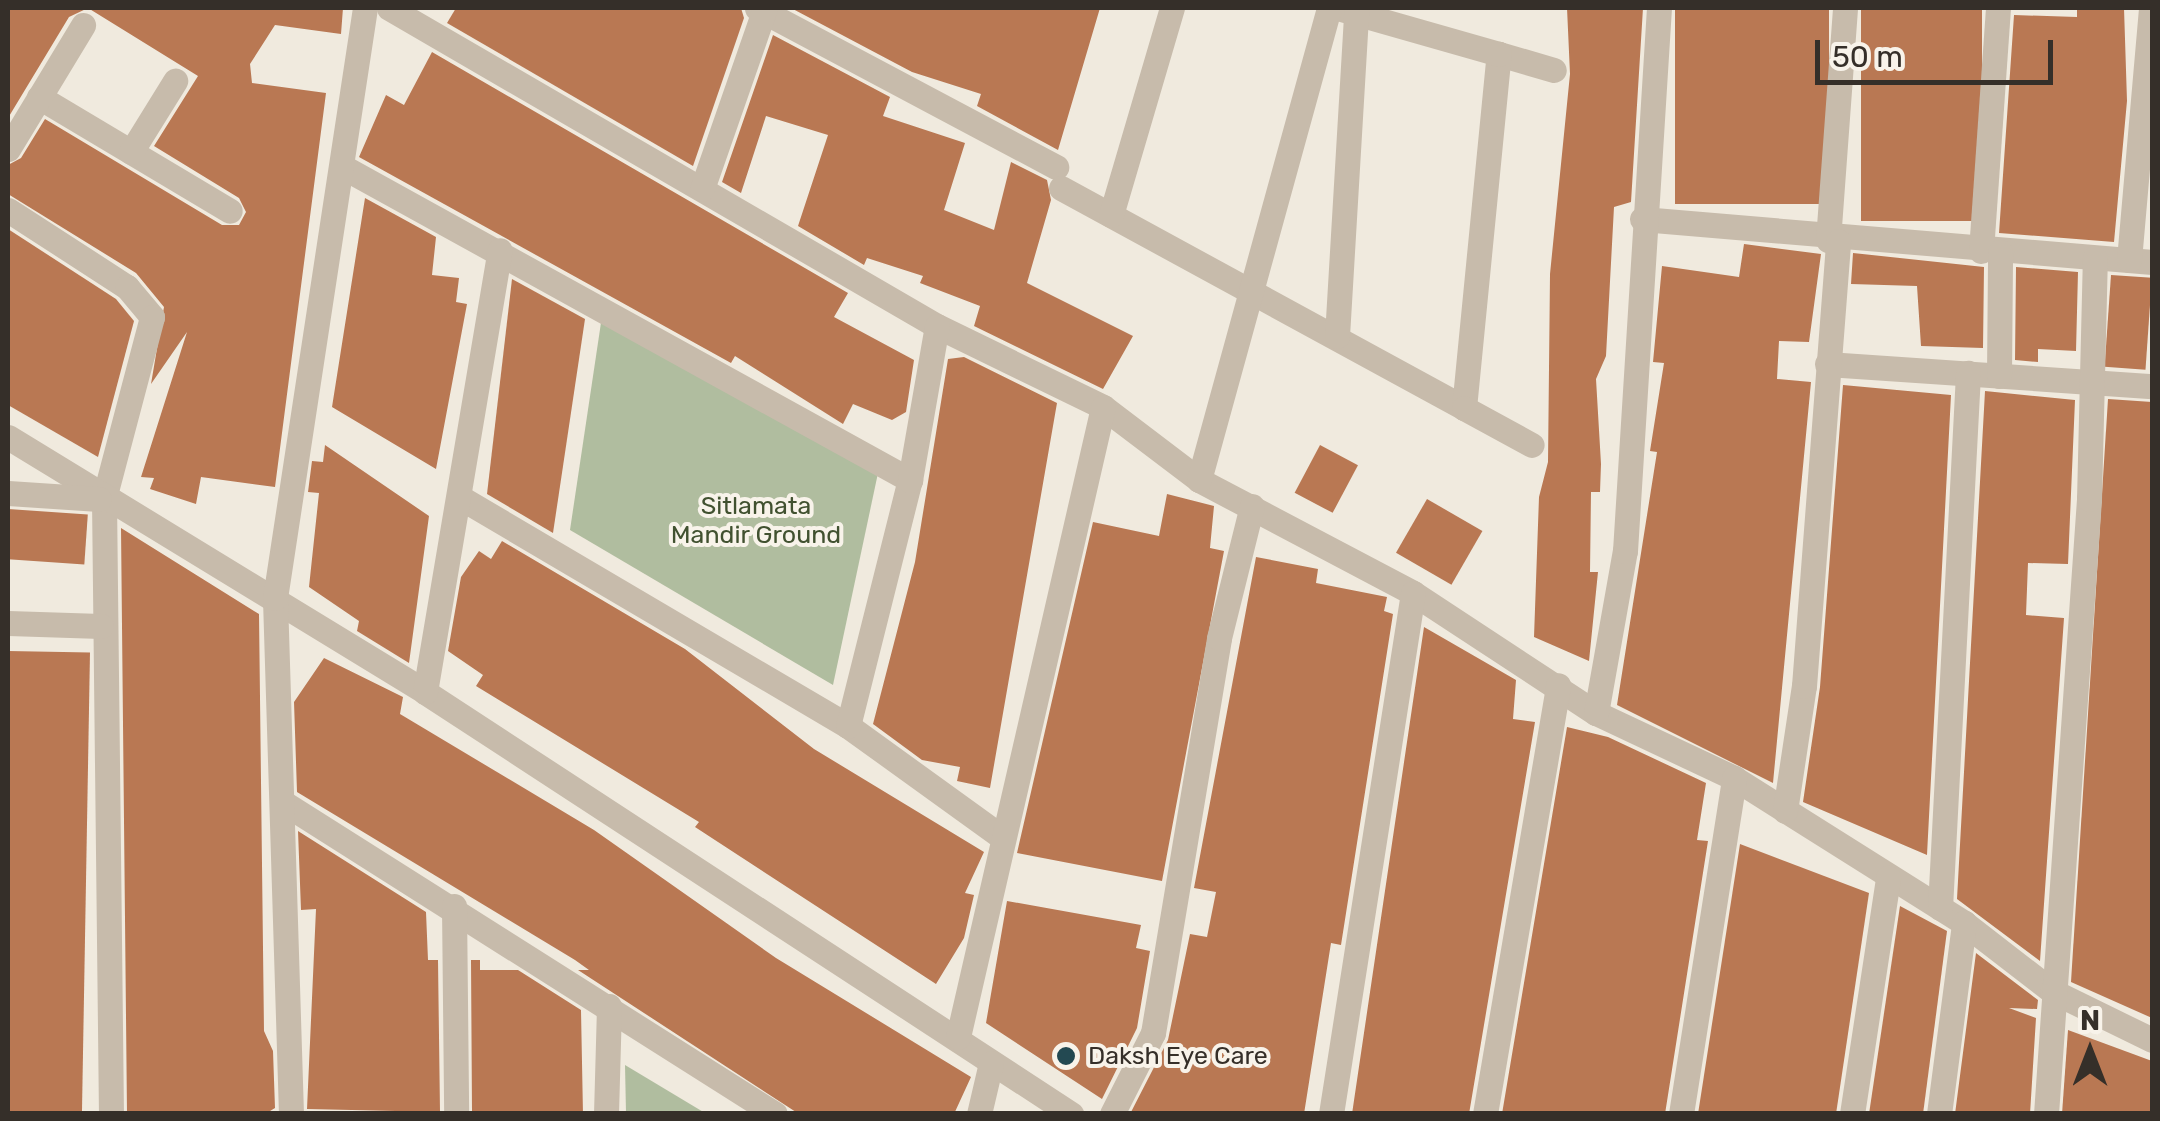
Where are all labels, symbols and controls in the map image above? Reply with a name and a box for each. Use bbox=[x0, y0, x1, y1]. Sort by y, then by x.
scale bar bbox=[1820, 20, 2058, 82]
text: 50 m bbox=[1832, 39, 1903, 75]
park label: Sitlamata Mandir Ground bbox=[670, 492, 842, 551]
north arrow bbox=[2040, 1001, 2140, 1101]
text: N bbox=[2080, 1004, 2100, 1037]
place label: Daksh Eye Care bbox=[1088, 1041, 1268, 1071]
marker: Daksh Eye Care bbox=[1053, 1043, 1079, 1069]

